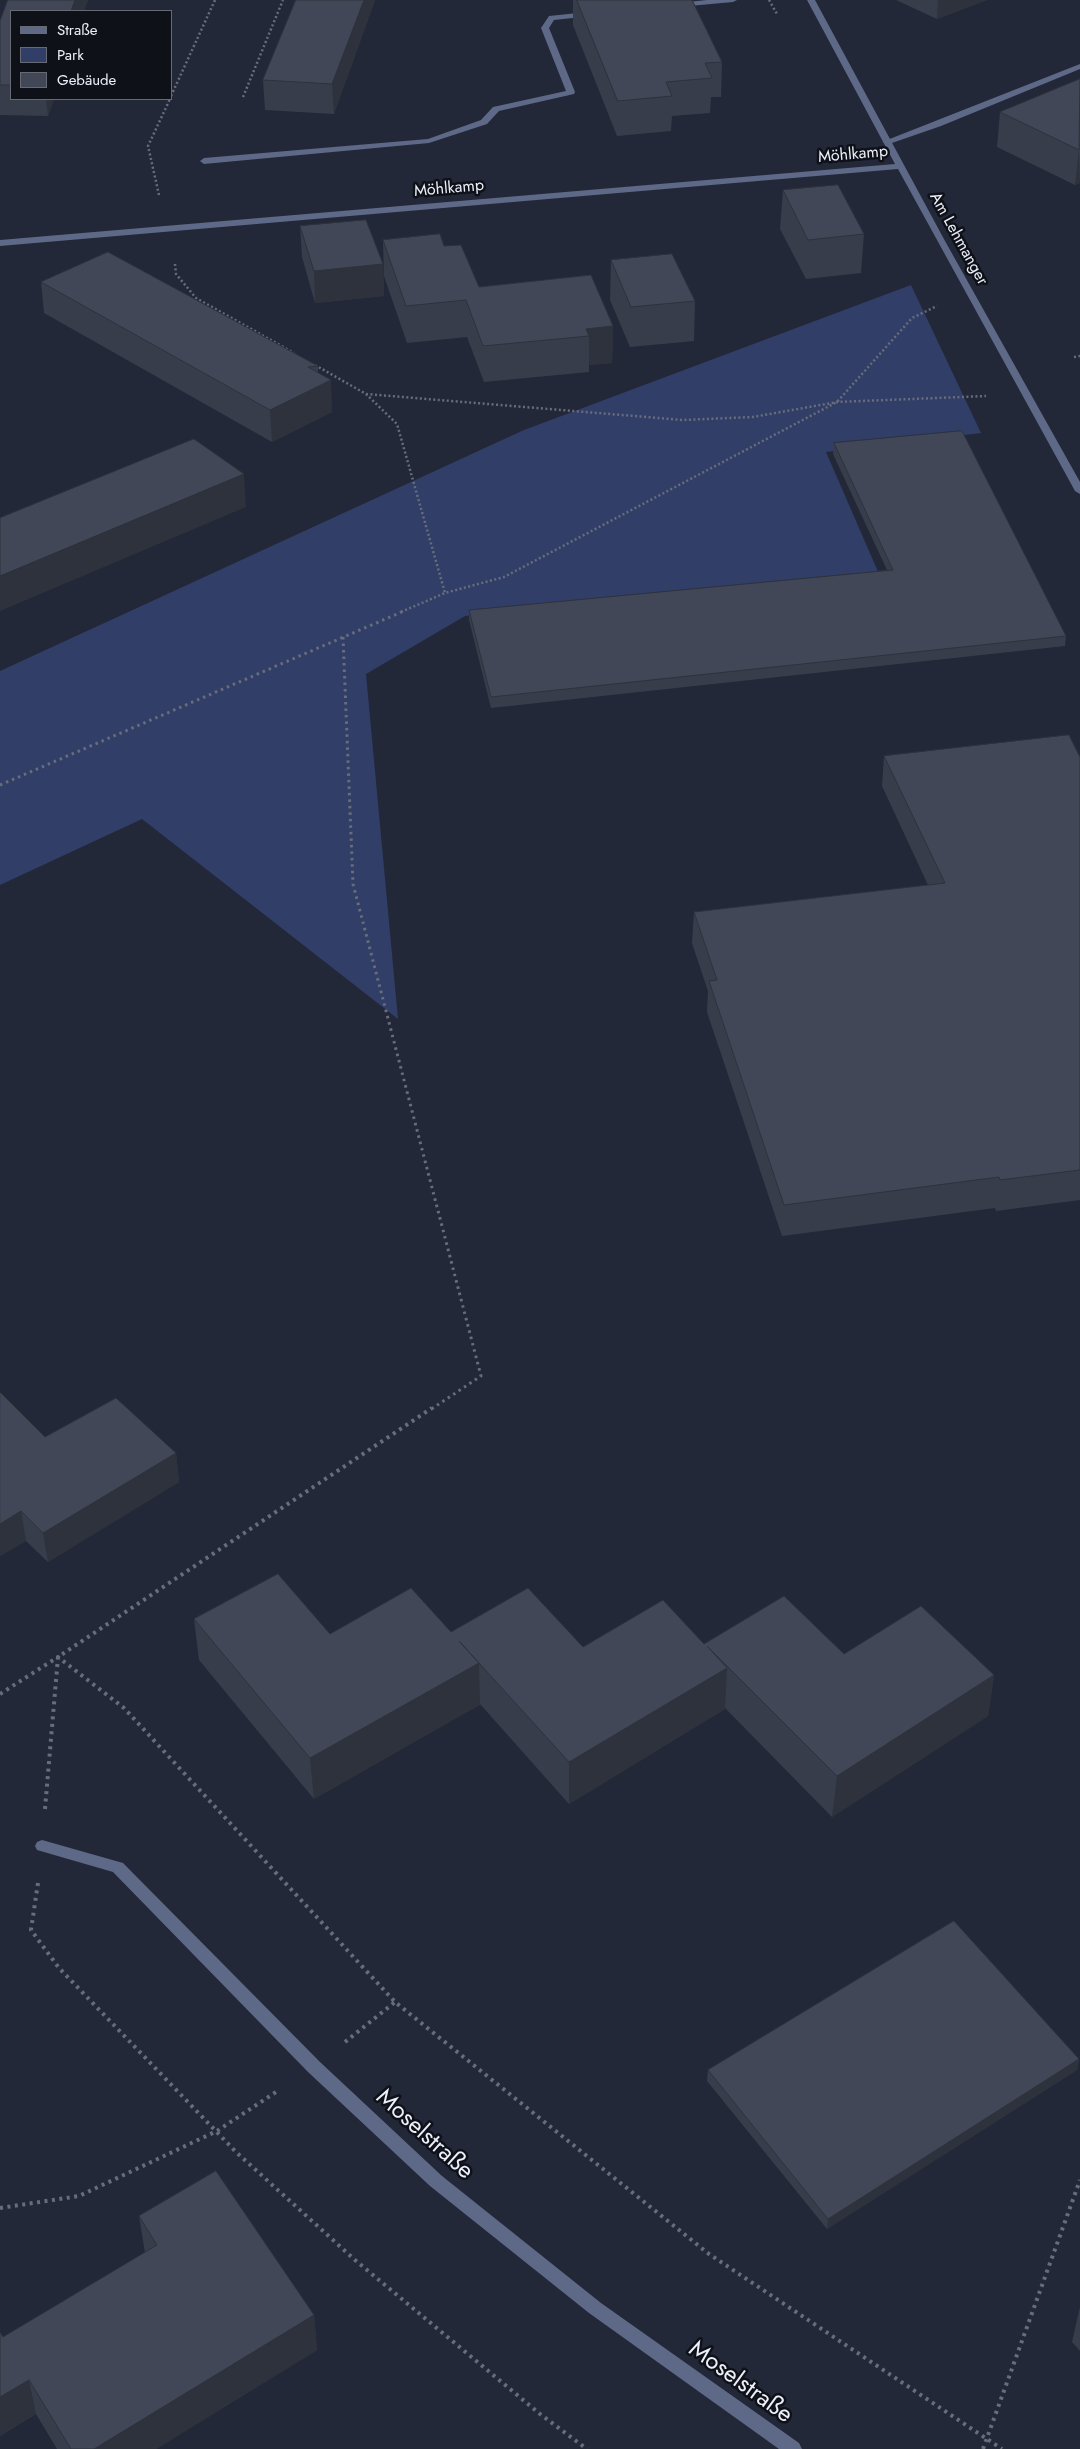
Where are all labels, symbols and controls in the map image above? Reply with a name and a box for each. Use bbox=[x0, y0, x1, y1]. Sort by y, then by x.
legend bbox=[10, 10, 172, 100]
text: Straße bbox=[57, 19, 97, 41]
text: Park bbox=[57, 44, 84, 66]
text: Gebäude bbox=[57, 69, 116, 91]
street label: Möhlkamp bbox=[817, 142, 889, 168]
street label: Möhlkamp bbox=[413, 176, 485, 202]
street label: Am Lehmanger bbox=[925, 189, 991, 289]
street label: Moselstraße bbox=[369, 2084, 479, 2186]
street label: Moselstraße bbox=[682, 2336, 798, 2430]

